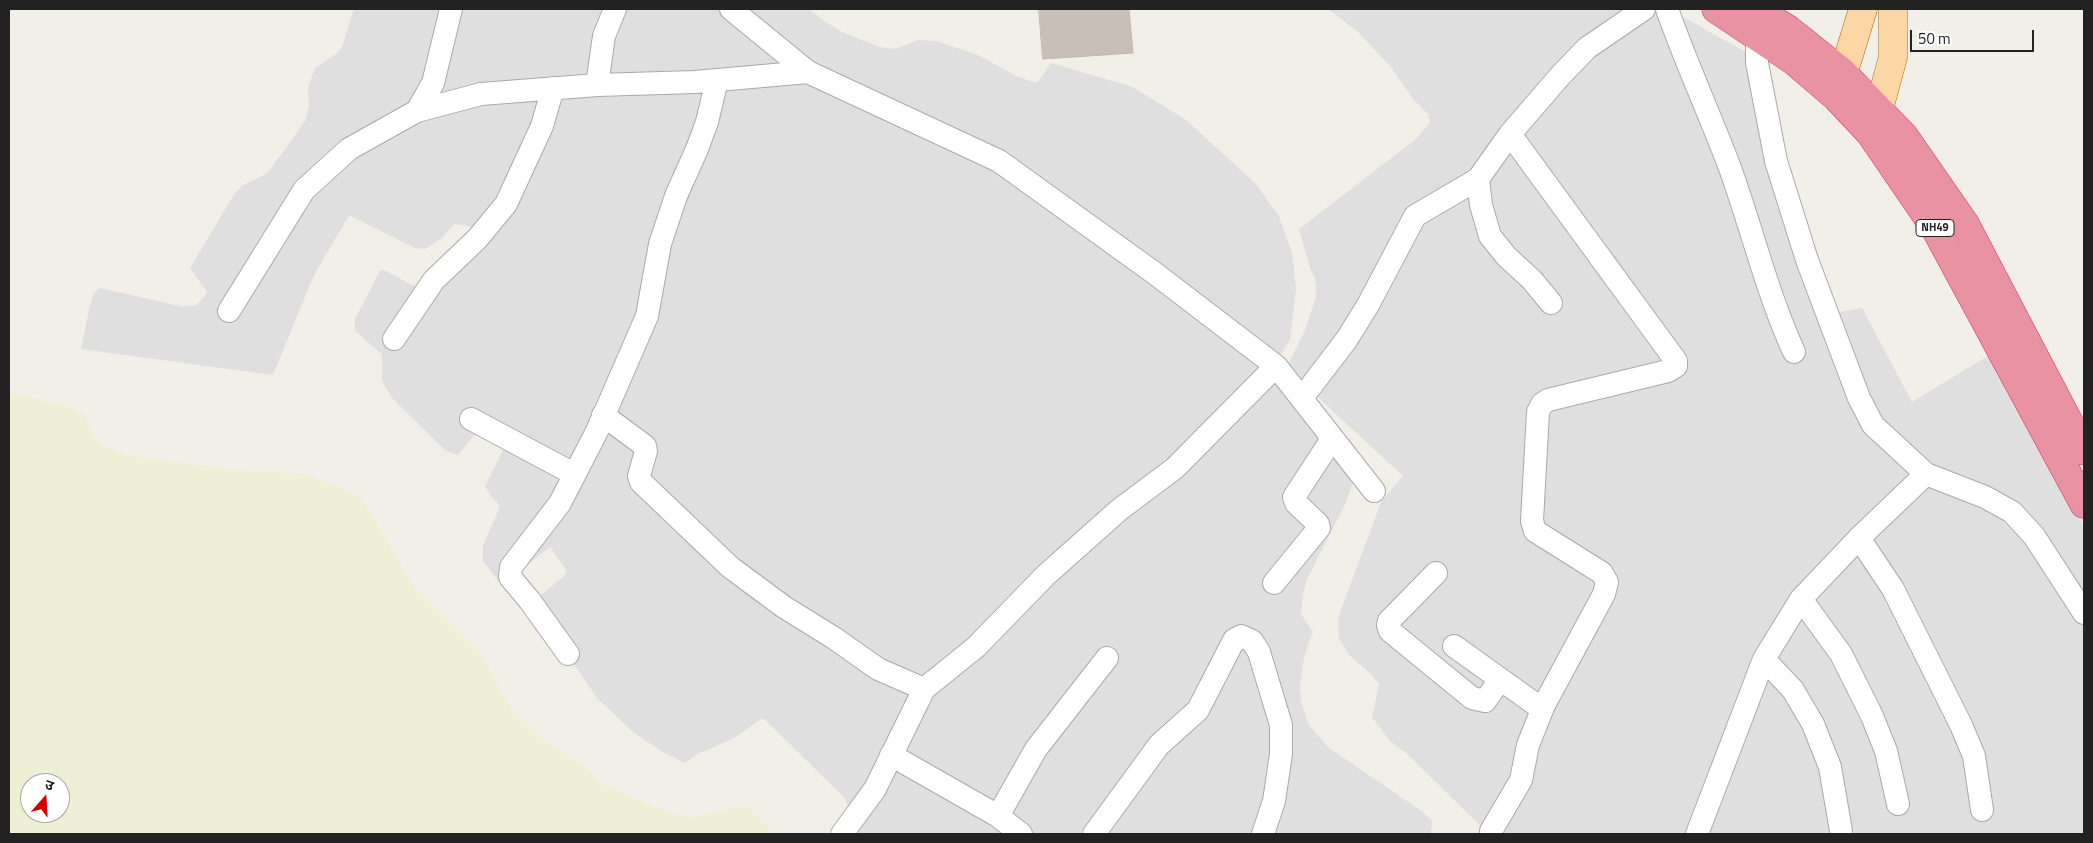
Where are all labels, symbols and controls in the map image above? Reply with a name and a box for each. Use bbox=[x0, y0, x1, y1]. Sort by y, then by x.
scale bar bbox=[1913, 20, 2037, 52]
text: 50 m bbox=[1918, 27, 1951, 50]
road number: NH49 bbox=[1916, 220, 1954, 237]
north arrow bbox=[20, 773, 70, 823]
text: उ bbox=[42, 773, 57, 796]

